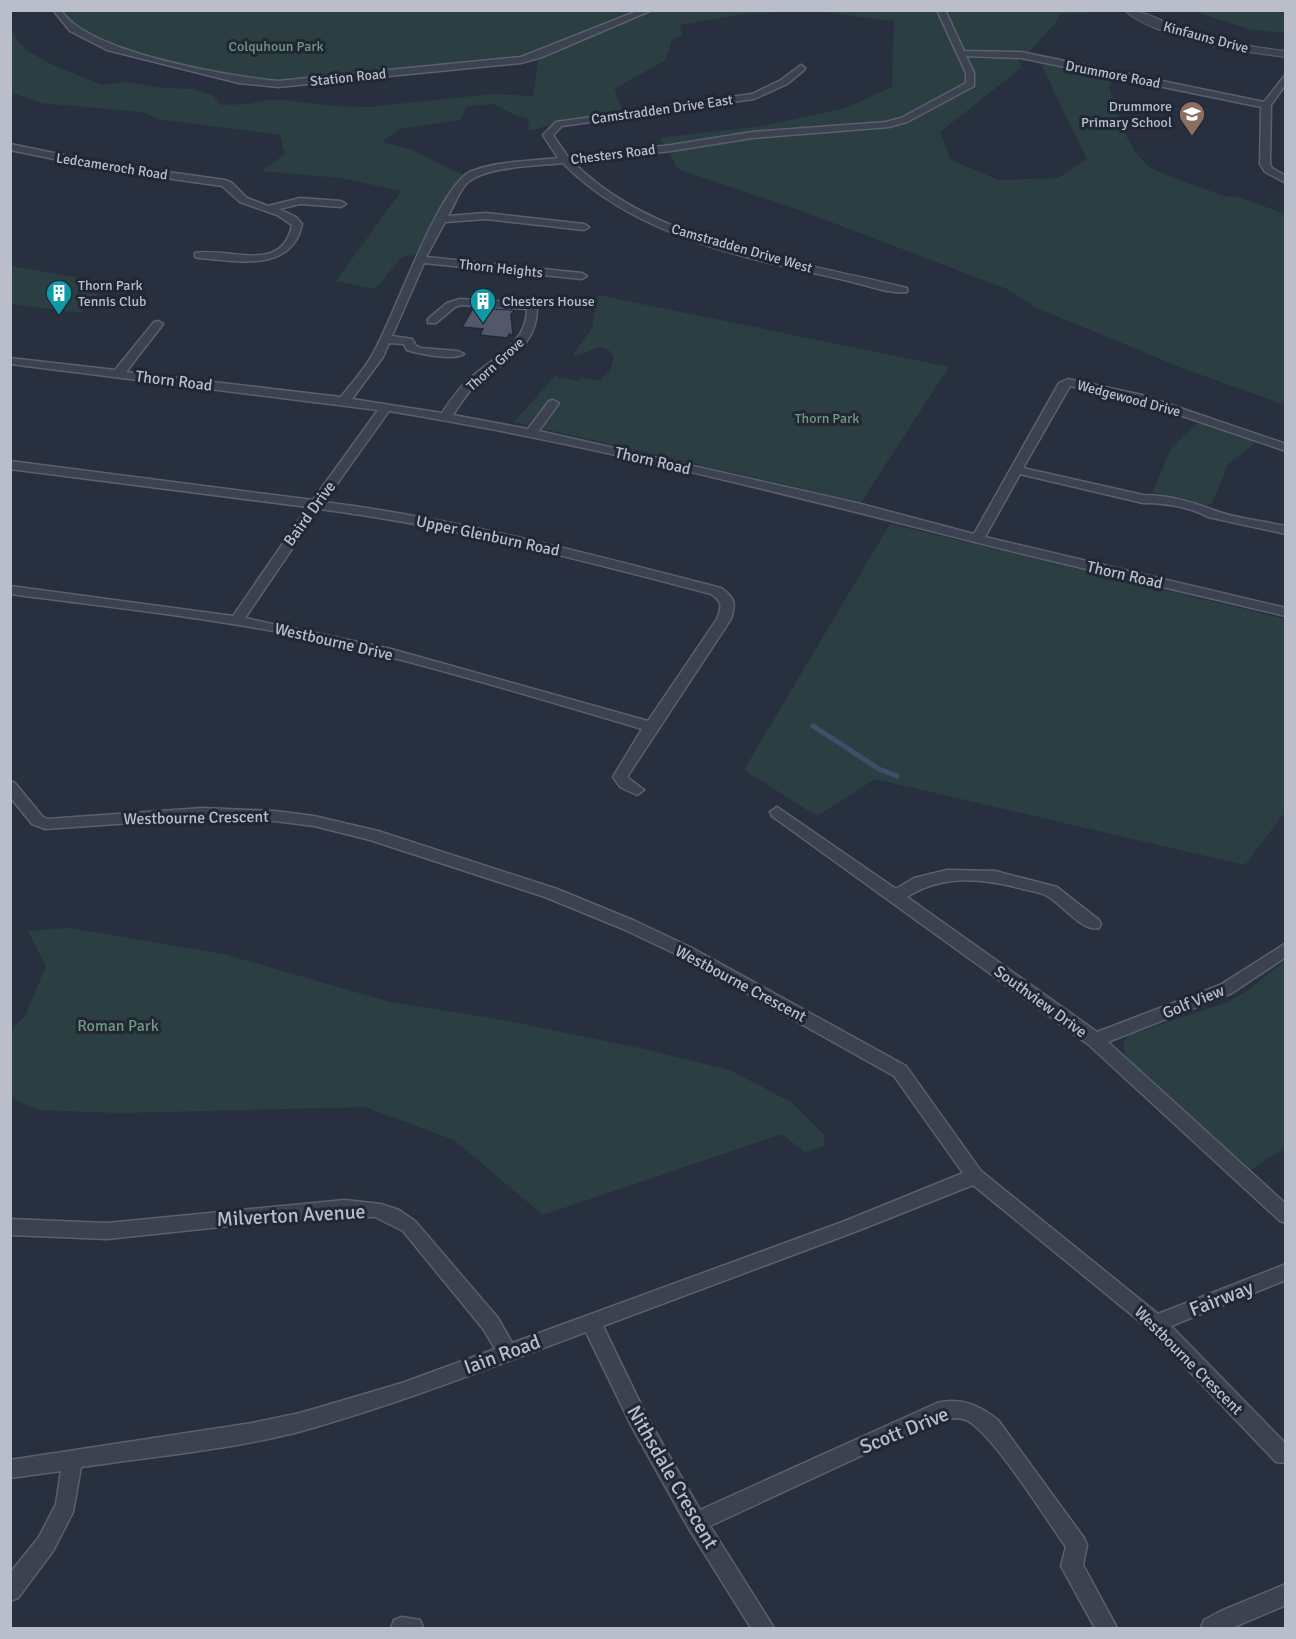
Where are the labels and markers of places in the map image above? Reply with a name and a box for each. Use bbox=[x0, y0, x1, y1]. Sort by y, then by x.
place label: Drummore Primary School bbox=[1081, 98, 1172, 131]
school or university icon: Drummore Primary School bbox=[1177, 99, 1207, 137]
place label: Thorn Park Tennis Club bbox=[78, 277, 146, 310]
building icon: Thorn Park Tennis Club bbox=[44, 278, 74, 316]
building icon: Chesters House bbox=[468, 286, 498, 324]
place label: Chesters House bbox=[502, 293, 595, 310]

